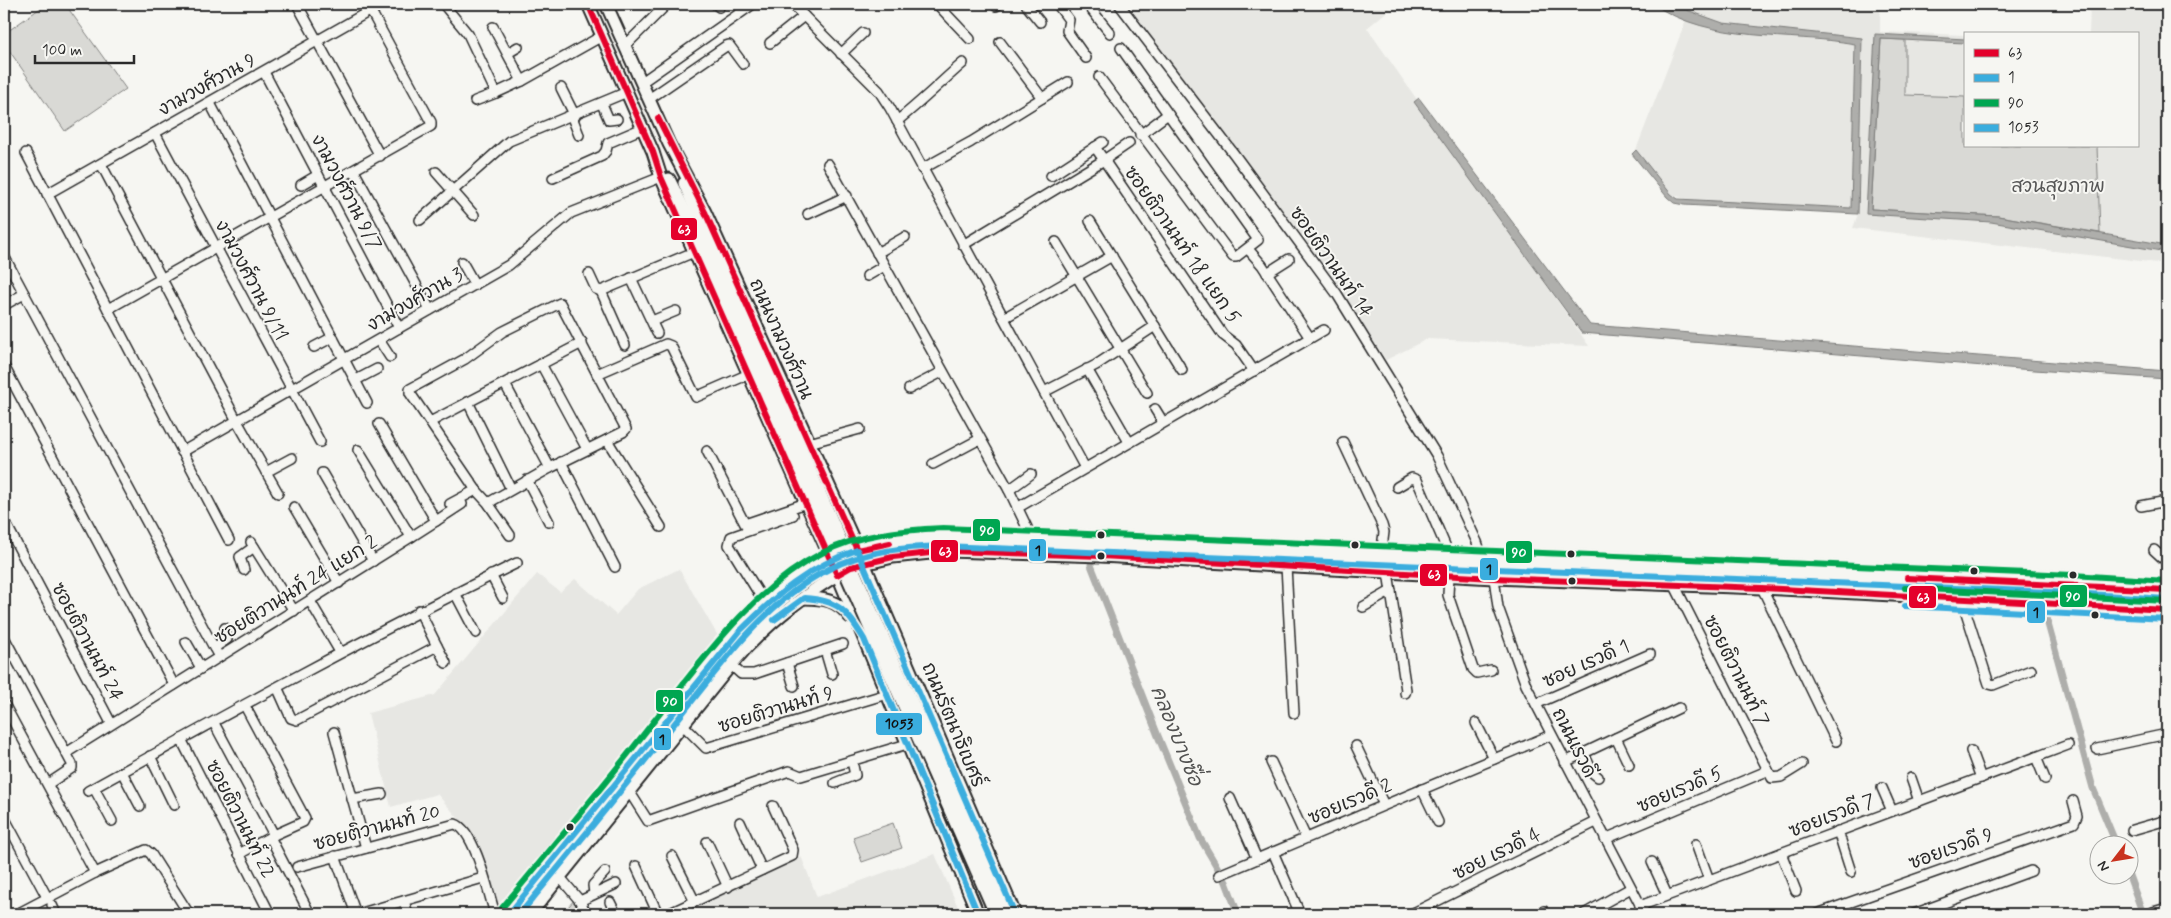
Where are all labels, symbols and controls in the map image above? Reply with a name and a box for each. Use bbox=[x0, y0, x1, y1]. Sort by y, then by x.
scale bar bbox=[35, 32, 134, 64]
legend bbox=[1964, 32, 2138, 148]
text: 100 m bbox=[42, 41, 82, 61]
text: 63 bbox=[2008, 44, 2022, 64]
street label: งามวงศ์วาน 9 bbox=[153, 47, 261, 122]
text: 1 bbox=[2008, 68, 2015, 88]
text: 90 bbox=[2008, 94, 2024, 114]
text: 1053 bbox=[2008, 118, 2039, 138]
street label: งามวงศ์วาน 9/7 bbox=[305, 129, 388, 255]
street label: ซอยติวานนท์ 18 แยก 5 bbox=[1118, 161, 1247, 329]
park label: สวนสุขภาพ bbox=[2011, 174, 2105, 200]
street label: ซอยติวานนท์ 14 bbox=[1283, 201, 1379, 322]
street label: งามวงศ์วาน 9/11 bbox=[209, 215, 294, 345]
line badge: 63 bbox=[670, 217, 698, 241]
text: 63 bbox=[677, 221, 691, 239]
street label: งามวงศ์วาน 3 bbox=[361, 261, 468, 338]
street label: ถนนงามวงศ์วาน bbox=[743, 274, 820, 404]
line badge: 90 bbox=[972, 518, 1001, 542]
text: 90 bbox=[980, 522, 994, 540]
street label: ซอยติวานนท์ 24 แยก 2 bbox=[209, 529, 382, 650]
unlabelled marker bbox=[1096, 530, 1106, 540]
line badge: 1 bbox=[1028, 538, 1047, 562]
line badge: 63 bbox=[930, 539, 959, 563]
unlabelled marker bbox=[1350, 540, 1360, 550]
line badge: 90 bbox=[1505, 540, 1533, 564]
text: 1 bbox=[1035, 542, 1041, 560]
text: 63 bbox=[938, 543, 952, 561]
text: 90 bbox=[1512, 544, 1526, 562]
unlabelled marker bbox=[1566, 549, 1576, 559]
unlabelled marker bbox=[1096, 551, 1106, 561]
line badge: 1 bbox=[1479, 557, 1499, 581]
text: 1 bbox=[1486, 561, 1492, 579]
line badge: 63 bbox=[1419, 563, 1448, 587]
text: 63 bbox=[1427, 566, 1441, 584]
unlabelled marker bbox=[1969, 566, 1979, 576]
unlabelled marker bbox=[2068, 570, 2078, 580]
unlabelled marker bbox=[1567, 576, 1577, 586]
street label: ซอยติวานนท์ 24 bbox=[45, 578, 130, 706]
line badge: 90 bbox=[2059, 584, 2088, 608]
line badge: 63 bbox=[1908, 585, 1937, 609]
text: 90 bbox=[2066, 588, 2080, 606]
text: 63 bbox=[1916, 589, 1930, 607]
line badge: 1 bbox=[2026, 600, 2046, 624]
text: 1 bbox=[2033, 604, 2039, 622]
unlabelled marker bbox=[2090, 610, 2100, 620]
street label: ซอยติวานนท์ 7 bbox=[1697, 611, 1776, 731]
street label: ซอย เรวดี 1 bbox=[1539, 634, 1633, 694]
street label: ถนนรัตนาธิเบศร์ bbox=[915, 658, 992, 792]
street label: ซอยติวานนท์ 9 bbox=[715, 680, 837, 739]
water label: คลองบางซื่อ bbox=[1144, 680, 1214, 791]
line badge: 90 bbox=[655, 689, 684, 713]
text: 90 bbox=[663, 693, 677, 711]
street label: ถนนเรวดี bbox=[1546, 704, 1602, 782]
line badge: 1053 bbox=[875, 712, 923, 736]
text: 1053 bbox=[885, 715, 914, 733]
line badge: 1 bbox=[653, 727, 672, 751]
text: 1 bbox=[659, 731, 665, 749]
street label: ซอยติวานนท์ 22 bbox=[200, 755, 281, 882]
street label: ซอยเรวดี 5 bbox=[1634, 761, 1726, 819]
street label: ซอยเรวดี 2 bbox=[1304, 773, 1396, 831]
street label: ซอยเรวดี 7 bbox=[1785, 788, 1879, 844]
street label: ซอยติวานนท์ 20 bbox=[311, 798, 443, 857]
unlabelled marker bbox=[565, 822, 575, 832]
street label: ซอย เรวดี 4 bbox=[1449, 822, 1545, 886]
street label: ซอยเรวดี 9 bbox=[1905, 822, 1997, 876]
north arrow bbox=[2088, 836, 2138, 886]
text: N bbox=[2094, 858, 2114, 875]

